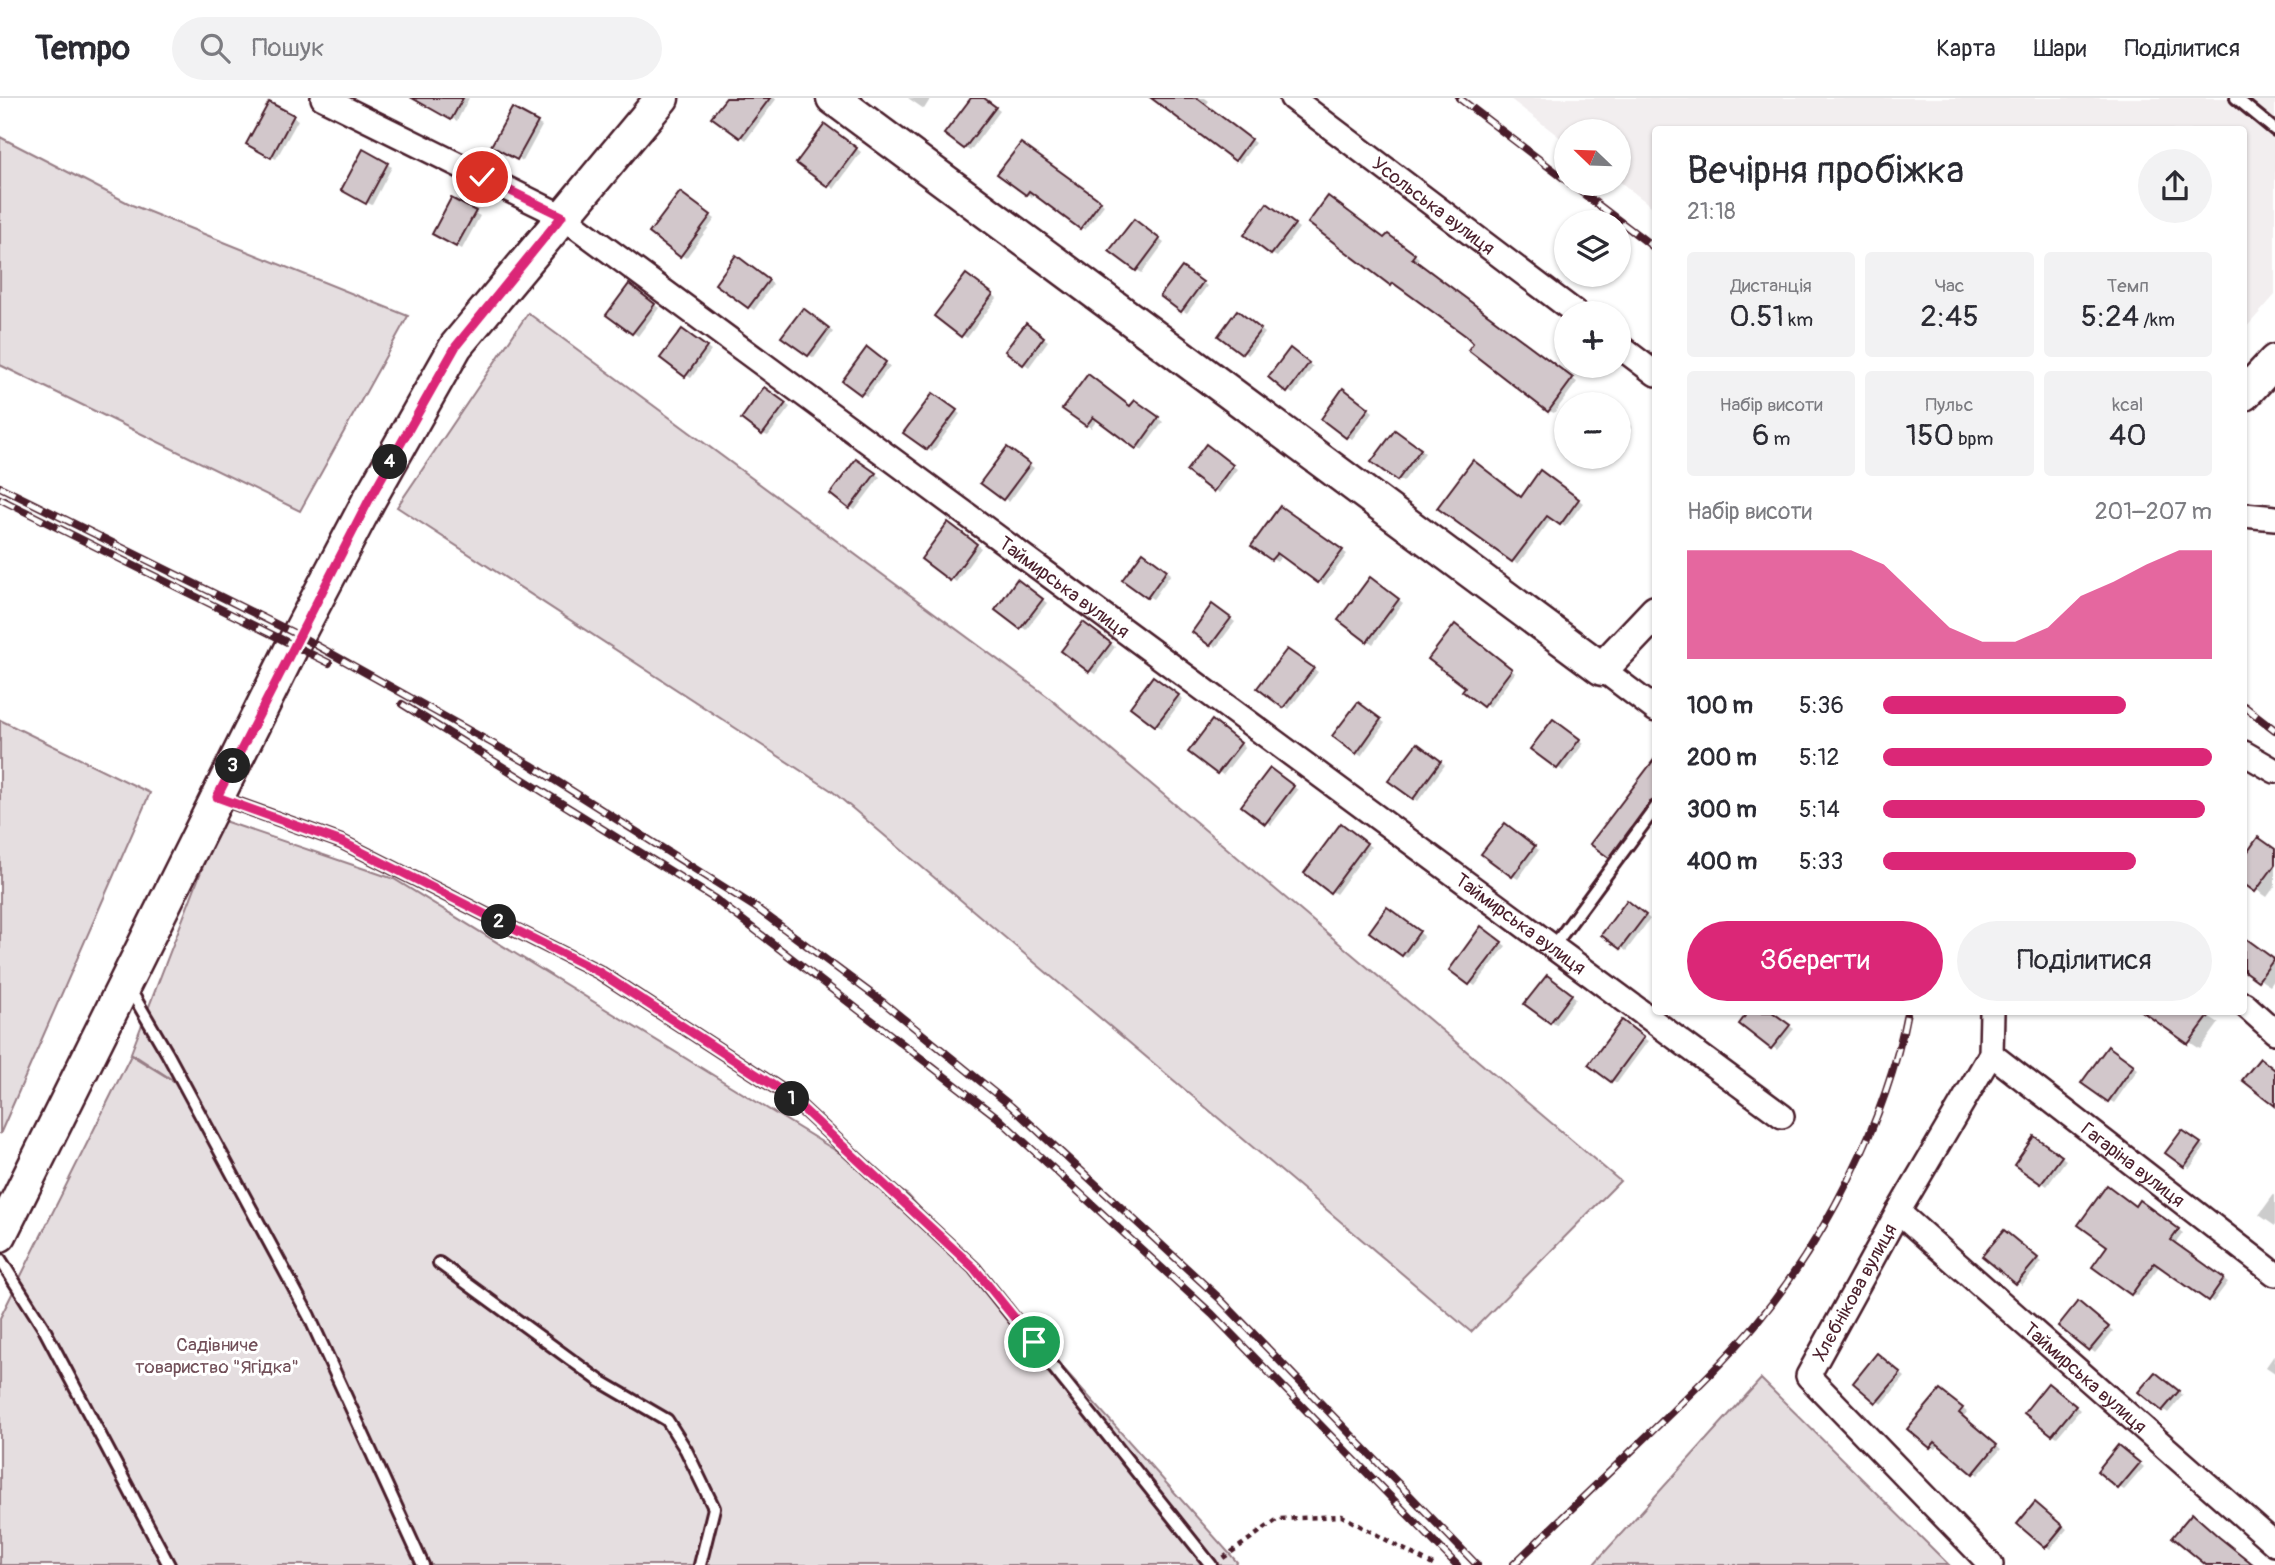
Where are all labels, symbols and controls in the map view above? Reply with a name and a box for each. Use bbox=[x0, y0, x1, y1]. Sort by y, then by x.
search box bbox=[172, 17, 662, 80]
text: Tempo bbox=[35, 28, 130, 69]
icon: search bbox=[196, 29, 234, 67]
text: Пошук bbox=[252, 32, 324, 64]
text: Карта bbox=[1936, 34, 1996, 63]
text: Шари bbox=[2034, 34, 2087, 63]
text: Поділитися bbox=[2125, 34, 2240, 63]
north arrow bbox=[1554, 119, 1631, 196]
map controls bbox=[1554, 119, 1631, 469]
pin bbox=[452, 147, 512, 207]
text: Вечірня пробіжка bbox=[1687, 147, 1964, 195]
button: share bbox=[2138, 149, 2212, 223]
street label: Усольська вулиця bbox=[1367, 152, 1500, 261]
icon: check bbox=[463, 158, 501, 196]
text: 21:18 bbox=[1687, 197, 1736, 226]
button: layers bbox=[1554, 210, 1631, 287]
text: Дистанція bbox=[1731, 274, 1812, 298]
text: Час bbox=[1935, 274, 1964, 298]
text: Темп bbox=[2107, 274, 2149, 298]
text: 0.51 bbox=[1729, 298, 1784, 335]
text: 2:45 bbox=[1920, 298, 1979, 335]
text: 5:24 bbox=[2081, 298, 2139, 335]
button: + bbox=[1554, 301, 1631, 378]
text: km bbox=[1784, 308, 1813, 332]
text: /km bbox=[2139, 308, 2175, 332]
button: − bbox=[1554, 392, 1631, 469]
text: Набір висоти bbox=[1720, 393, 1823, 417]
text: Пульс bbox=[1926, 393, 1973, 417]
text: kcal bbox=[2112, 393, 2143, 417]
text: 6 bbox=[1752, 417, 1769, 454]
text: 150 bbox=[1906, 417, 1954, 454]
text: 40 bbox=[2109, 417, 2147, 454]
text: m bbox=[1769, 427, 1790, 451]
text: bpm bbox=[1954, 427, 1993, 451]
pin: 4 bbox=[372, 444, 408, 480]
text: 4 bbox=[384, 449, 395, 473]
text: Набір висоти bbox=[1687, 497, 1812, 526]
text: 201–207 m bbox=[2095, 497, 2212, 526]
street label: Таймирська вулиця bbox=[994, 531, 1134, 644]
text: 100 m bbox=[1687, 691, 1753, 720]
text: 5:36 bbox=[1799, 691, 1844, 720]
text: 200 m bbox=[1687, 743, 1757, 772]
text: 5:12 bbox=[1799, 743, 1839, 772]
pin: 3 bbox=[216, 748, 250, 784]
text: 3 bbox=[227, 753, 238, 777]
text: 300 m bbox=[1687, 795, 1757, 824]
text: 5:14 bbox=[1799, 795, 1840, 824]
text: 400 m bbox=[1687, 847, 1757, 876]
text: 5:33 bbox=[1799, 847, 1843, 876]
street label: Таймирська вулиця bbox=[1450, 868, 1590, 980]
pin: 2 bbox=[482, 904, 516, 940]
text: 2 bbox=[493, 909, 504, 933]
button: Зберегти bbox=[1687, 921, 1943, 1001]
button: Поділитися bbox=[1957, 921, 2212, 1001]
pin: 1 bbox=[774, 1082, 810, 1116]
text: 1 bbox=[788, 1086, 795, 1110]
street label: Гагаріна вулиця bbox=[2076, 1117, 2189, 1213]
street label: Хлєбнікова вулиця bbox=[1808, 1219, 1902, 1365]
pin bbox=[1004, 1312, 1064, 1372]
street label: Таймирська вулиця bbox=[2018, 1317, 2152, 1439]
icon: arrive bbox=[1015, 1323, 1053, 1361]
park label: Садівниче товариство "Ягідка" bbox=[135, 1333, 299, 1379]

